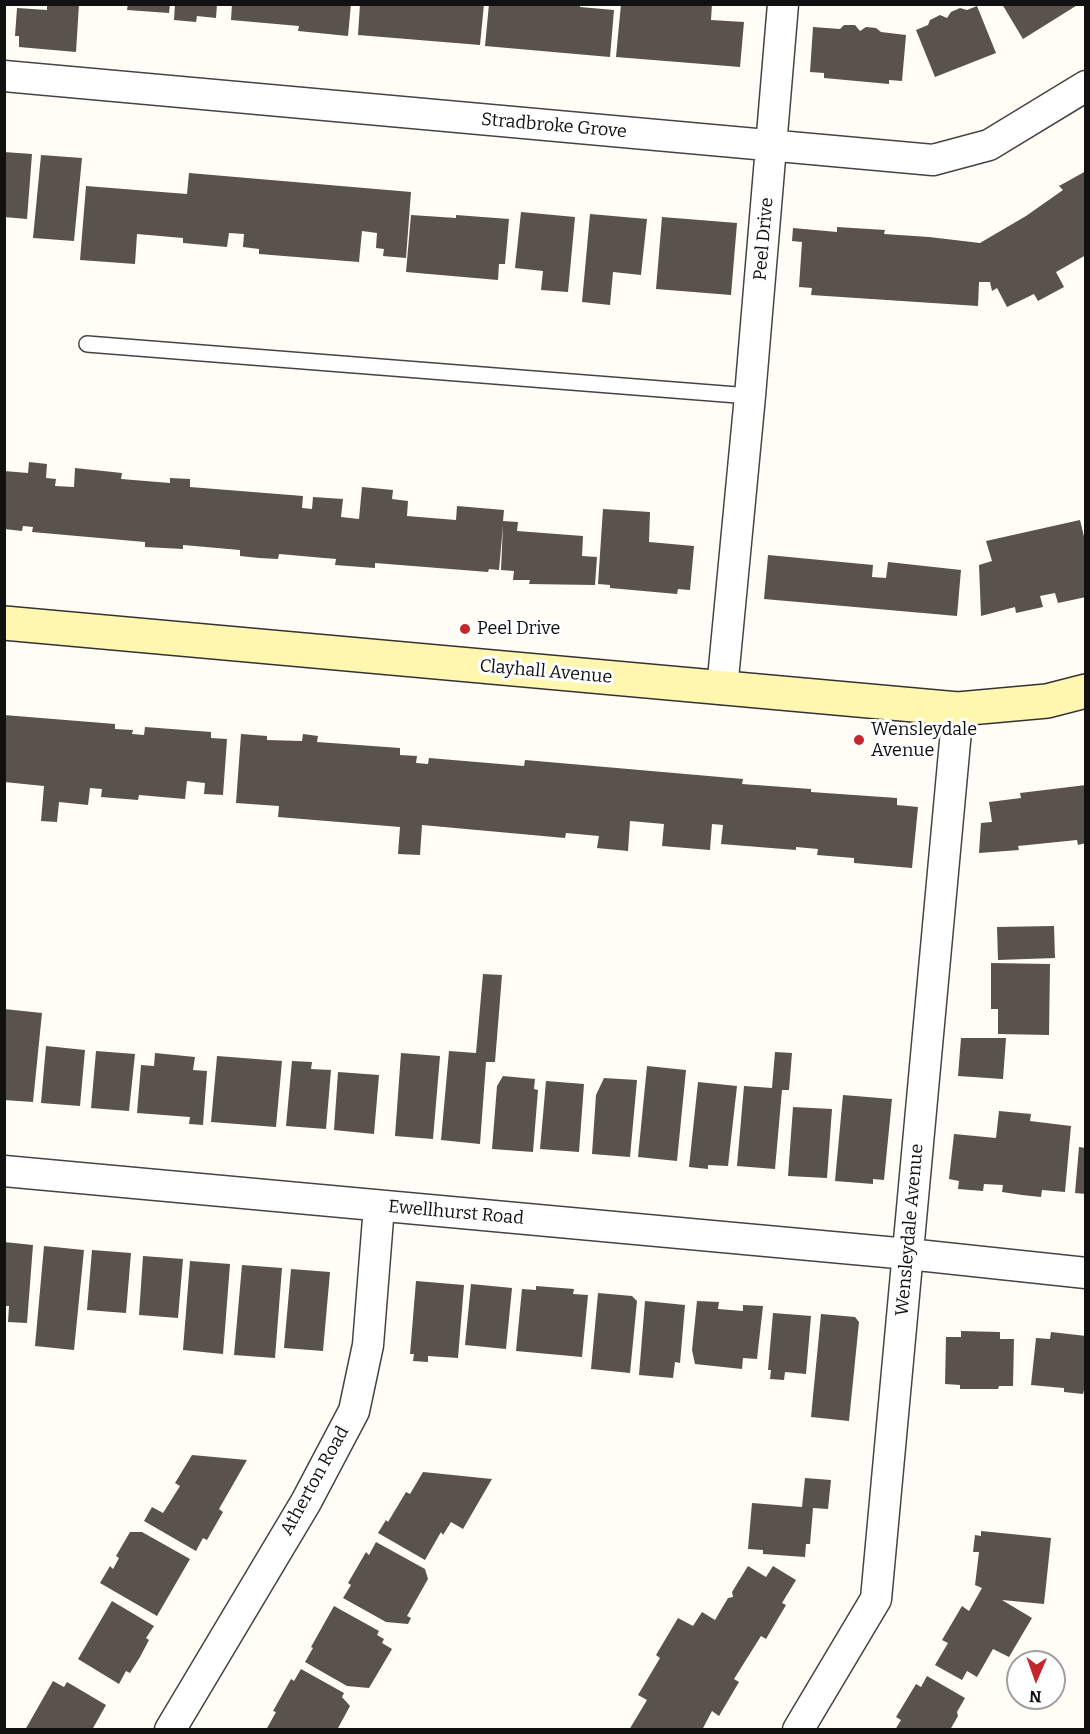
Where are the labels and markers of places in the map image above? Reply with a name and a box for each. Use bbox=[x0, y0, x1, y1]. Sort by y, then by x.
place label: Peel Drive bbox=[477, 618, 560, 640]
marker: Peel Drive bbox=[458, 622, 472, 636]
place label: Wensleydale Avenue bbox=[871, 719, 977, 762]
marker: Wensleydale Avenue bbox=[852, 733, 866, 747]

